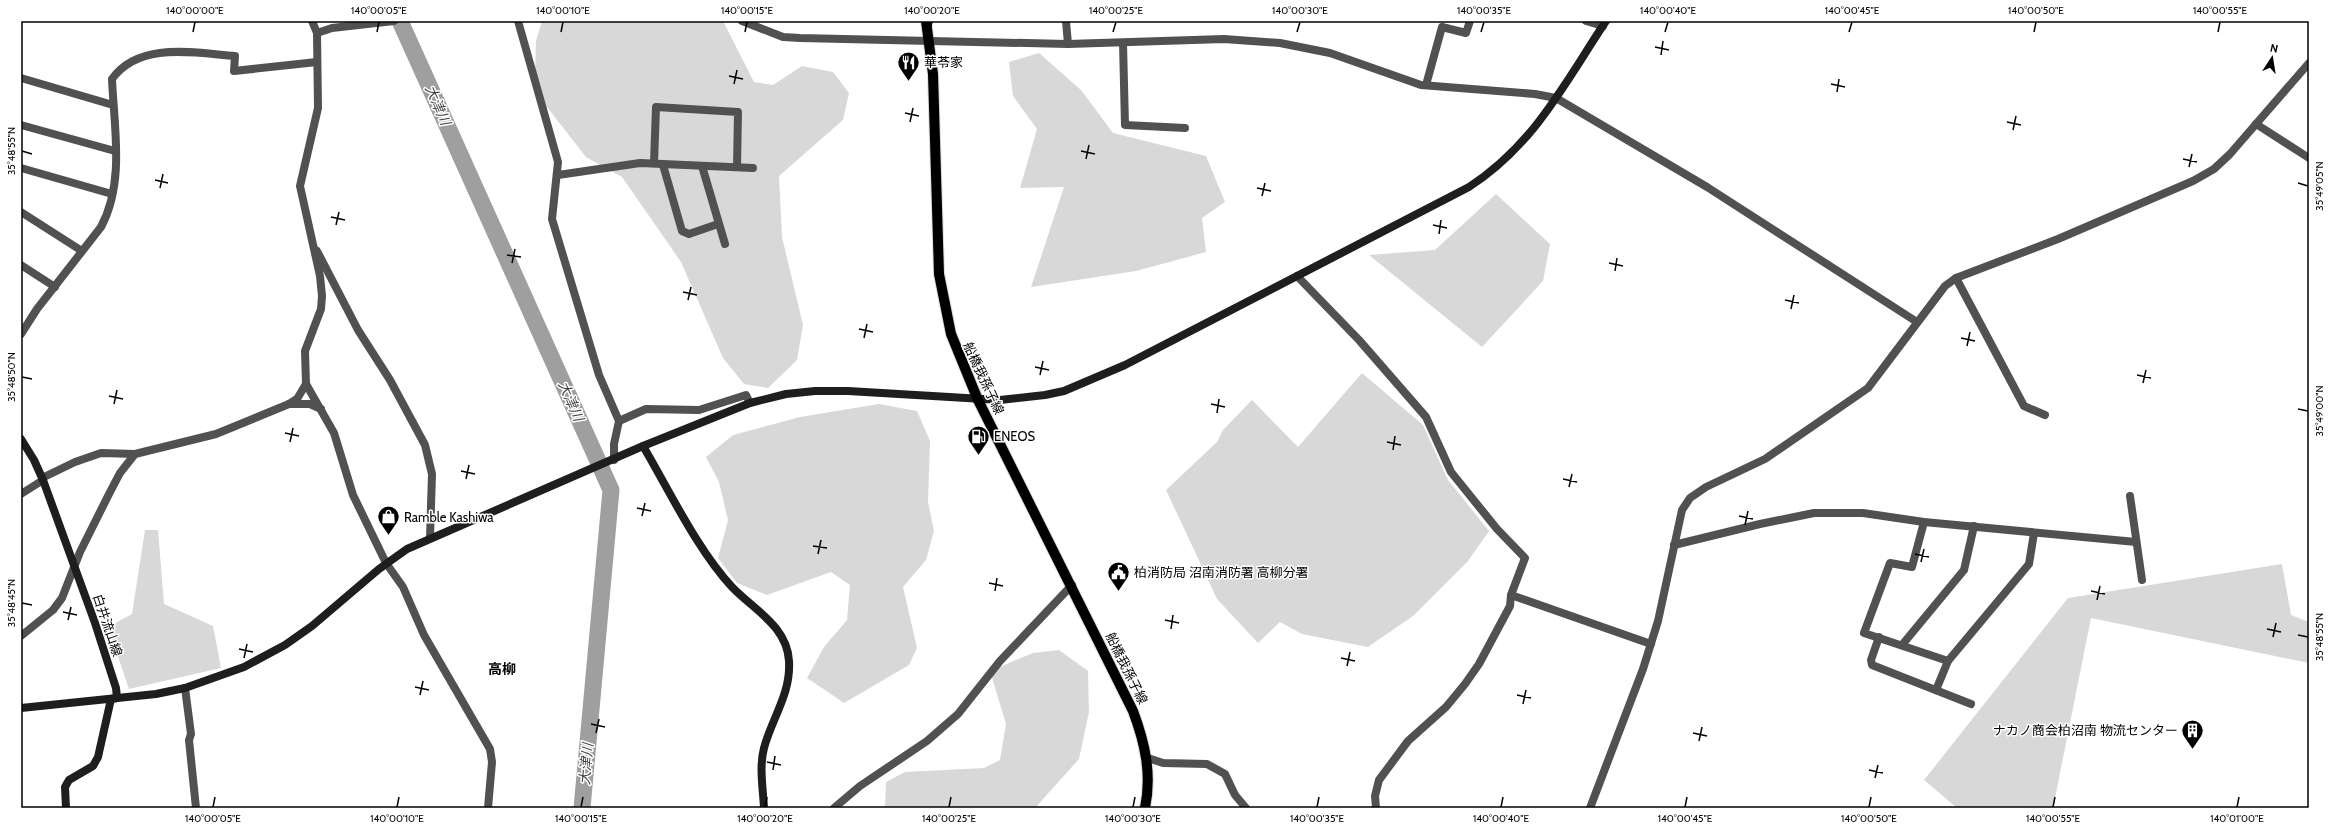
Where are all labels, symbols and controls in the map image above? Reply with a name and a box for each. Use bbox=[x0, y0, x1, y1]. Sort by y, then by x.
text: 140°00'00"E bbox=[166, 4, 224, 17]
text: 140°00'05"E bbox=[351, 4, 407, 17]
text: 140°00'10"E bbox=[536, 4, 590, 17]
text: 140°00'15"E bbox=[721, 4, 773, 17]
text: 140°00'20"E bbox=[904, 4, 960, 17]
text: 140°00'25"E bbox=[1089, 4, 1143, 17]
text: 140°00'30"E bbox=[1272, 4, 1328, 17]
text: 140°00'35"E bbox=[1457, 4, 1512, 17]
text: 140°00'40"E bbox=[1640, 4, 1696, 17]
text: 140°00'45"E bbox=[1825, 4, 1880, 17]
text: 140°00'50"E bbox=[2008, 4, 2064, 17]
text: 140°00'55"E bbox=[2193, 4, 2248, 17]
north arrow bbox=[2252, 38, 2292, 78]
text: N bbox=[2269, 41, 2279, 56]
restaurant icon: 華苓家 bbox=[895, 49, 921, 82]
place label: 華苓家 bbox=[924, 54, 963, 70]
water label: 大津川 bbox=[421, 82, 456, 130]
text: 35°48'55"N bbox=[5, 127, 18, 175]
text: 35°49'05"N bbox=[2313, 161, 2326, 211]
street label: 船橋我孫子線 bbox=[960, 339, 1008, 417]
text: 35°48'50"N bbox=[5, 352, 18, 402]
water label: 大津川 bbox=[554, 378, 589, 426]
text: 35°49'00"N bbox=[2313, 386, 2326, 436]
fuel station icon: ENEOS bbox=[965, 423, 991, 456]
place label: ENEOS bbox=[994, 428, 1035, 444]
shop icon: Ramble Kashiwa bbox=[375, 504, 401, 537]
place label: Ramble Kashiwa bbox=[404, 509, 494, 525]
public building icon: 柏消防局 沼南消防署 高柳分署 bbox=[1105, 559, 1131, 592]
place label: 柏消防局 沼南消防署 高柳分署 bbox=[1134, 564, 1309, 580]
text: 35°48'45"N bbox=[5, 579, 18, 627]
street label: 白井流山線 bbox=[90, 592, 126, 658]
text: 35°48'55"N bbox=[2313, 613, 2326, 661]
street label: 船橋我孫子線 bbox=[1103, 629, 1151, 707]
district label: 高柳 bbox=[488, 660, 516, 678]
building icon: ナカノ商会柏沼南 物流センター bbox=[2180, 717, 2206, 750]
place label: ナカノ商会柏沼南 物流センター bbox=[1993, 722, 2178, 738]
water label: 大津川 bbox=[575, 740, 597, 786]
text: 140°00'05"E bbox=[185, 812, 241, 825]
text: 140°00'10"E bbox=[370, 812, 424, 825]
text: 140°00'15"E bbox=[555, 812, 607, 825]
text: 140°00'20"E bbox=[737, 812, 793, 825]
text: 140°00'25"E bbox=[922, 812, 976, 825]
text: 140°00'30"E bbox=[1105, 812, 1161, 825]
text: 140°00'35"E bbox=[1290, 812, 1345, 825]
text: 140°00'40"E bbox=[1473, 812, 1529, 825]
text: 140°00'45"E bbox=[1658, 812, 1713, 825]
text: 140°00'50"E bbox=[1841, 812, 1897, 825]
text: 140°00'55"E bbox=[2026, 812, 2081, 825]
text: 140°01'00"E bbox=[2210, 812, 2264, 825]

